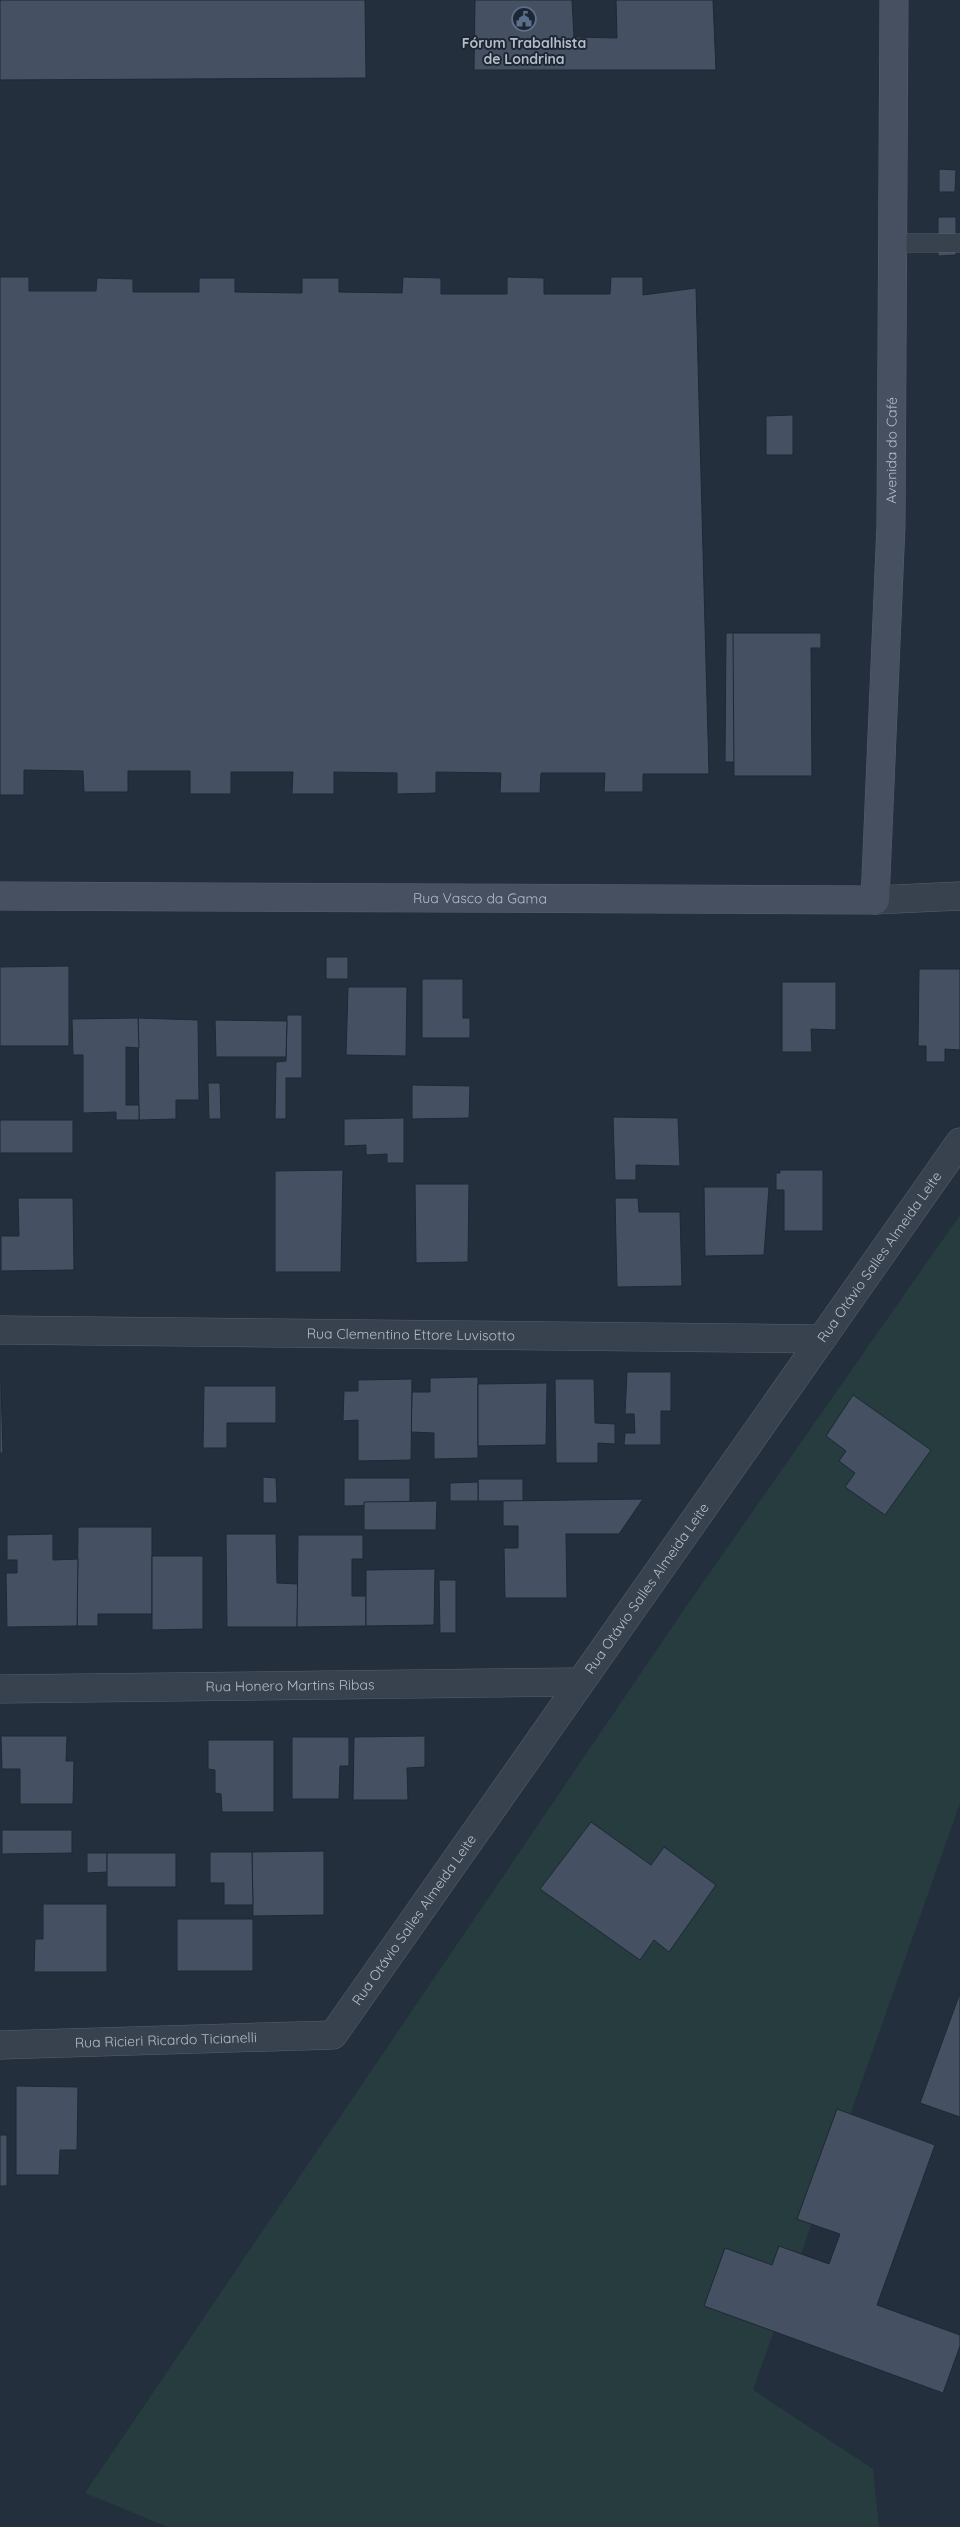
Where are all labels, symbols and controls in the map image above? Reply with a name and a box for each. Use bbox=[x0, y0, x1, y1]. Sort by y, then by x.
public building icon: Fórum Trabalhista de Londrina bbox=[511, 6, 537, 32]
place label: Fórum Trabalhista de Londrina bbox=[462, 34, 586, 68]
street label: Avenida do Café bbox=[882, 397, 901, 504]
street label: Rua Vasco da Gama bbox=[413, 889, 547, 907]
street label: Rua Otávio Salles Almeida Leite bbox=[813, 1168, 946, 1346]
street label: Rua Clementino Ettore Luvisotto bbox=[307, 1324, 515, 1345]
street label: Rua Otávio Salles Almeida Leite bbox=[580, 1499, 713, 1677]
street label: Rua Honero Martins Ribas bbox=[205, 1675, 375, 1696]
street label: Rua Otávio Salles Almeida Leite bbox=[348, 1831, 480, 2009]
street label: Rua Ricieri Ricardo Ticianelli bbox=[75, 2028, 257, 2052]

